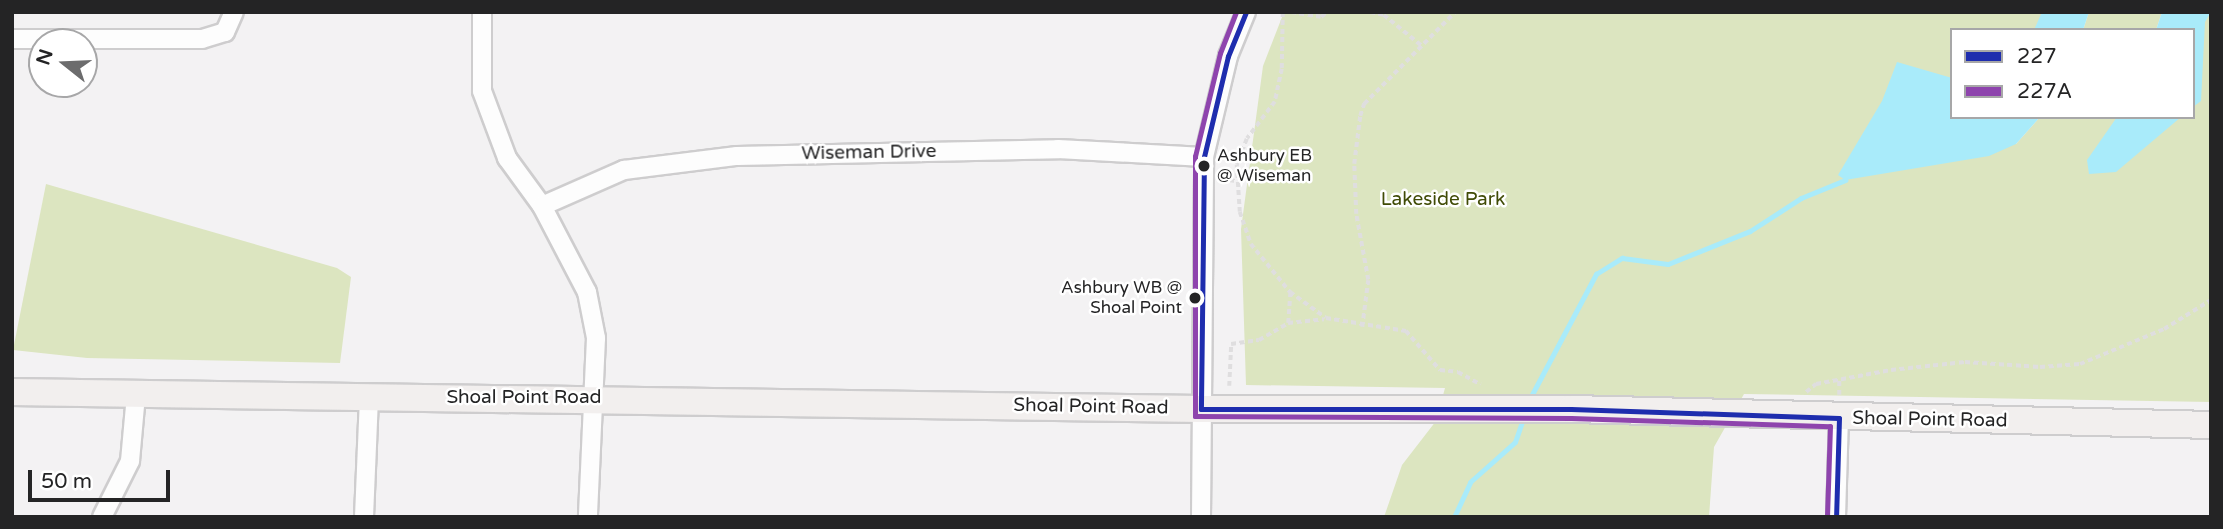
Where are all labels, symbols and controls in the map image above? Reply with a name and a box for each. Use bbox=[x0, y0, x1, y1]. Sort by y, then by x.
north arrow bbox=[28, 28, 98, 98]
legend bbox=[1950, 28, 2195, 119]
text: 227 bbox=[2017, 44, 2057, 69]
text: N bbox=[32, 46, 58, 68]
text: 227A bbox=[2017, 79, 2072, 104]
street label: Wiseman Drive bbox=[801, 140, 937, 166]
place label: Ashbury EB @ Wiseman bbox=[1217, 146, 1312, 186]
marker: Ashbury EB @ Wiseman bbox=[1197, 159, 1211, 173]
park label: Lakeside Park bbox=[1381, 189, 1505, 211]
place label: Ashbury WB @ Shoal Point bbox=[1061, 278, 1182, 318]
marker: Ashbury WB @ Shoal Point bbox=[1188, 291, 1202, 305]
street label: Shoal Point Road bbox=[446, 387, 602, 409]
street label: Shoal Point Road bbox=[1013, 394, 1169, 420]
street label: Shoal Point Road bbox=[1852, 407, 2008, 433]
scale bar bbox=[32, 456, 173, 500]
text: 50 m bbox=[41, 469, 92, 494]

